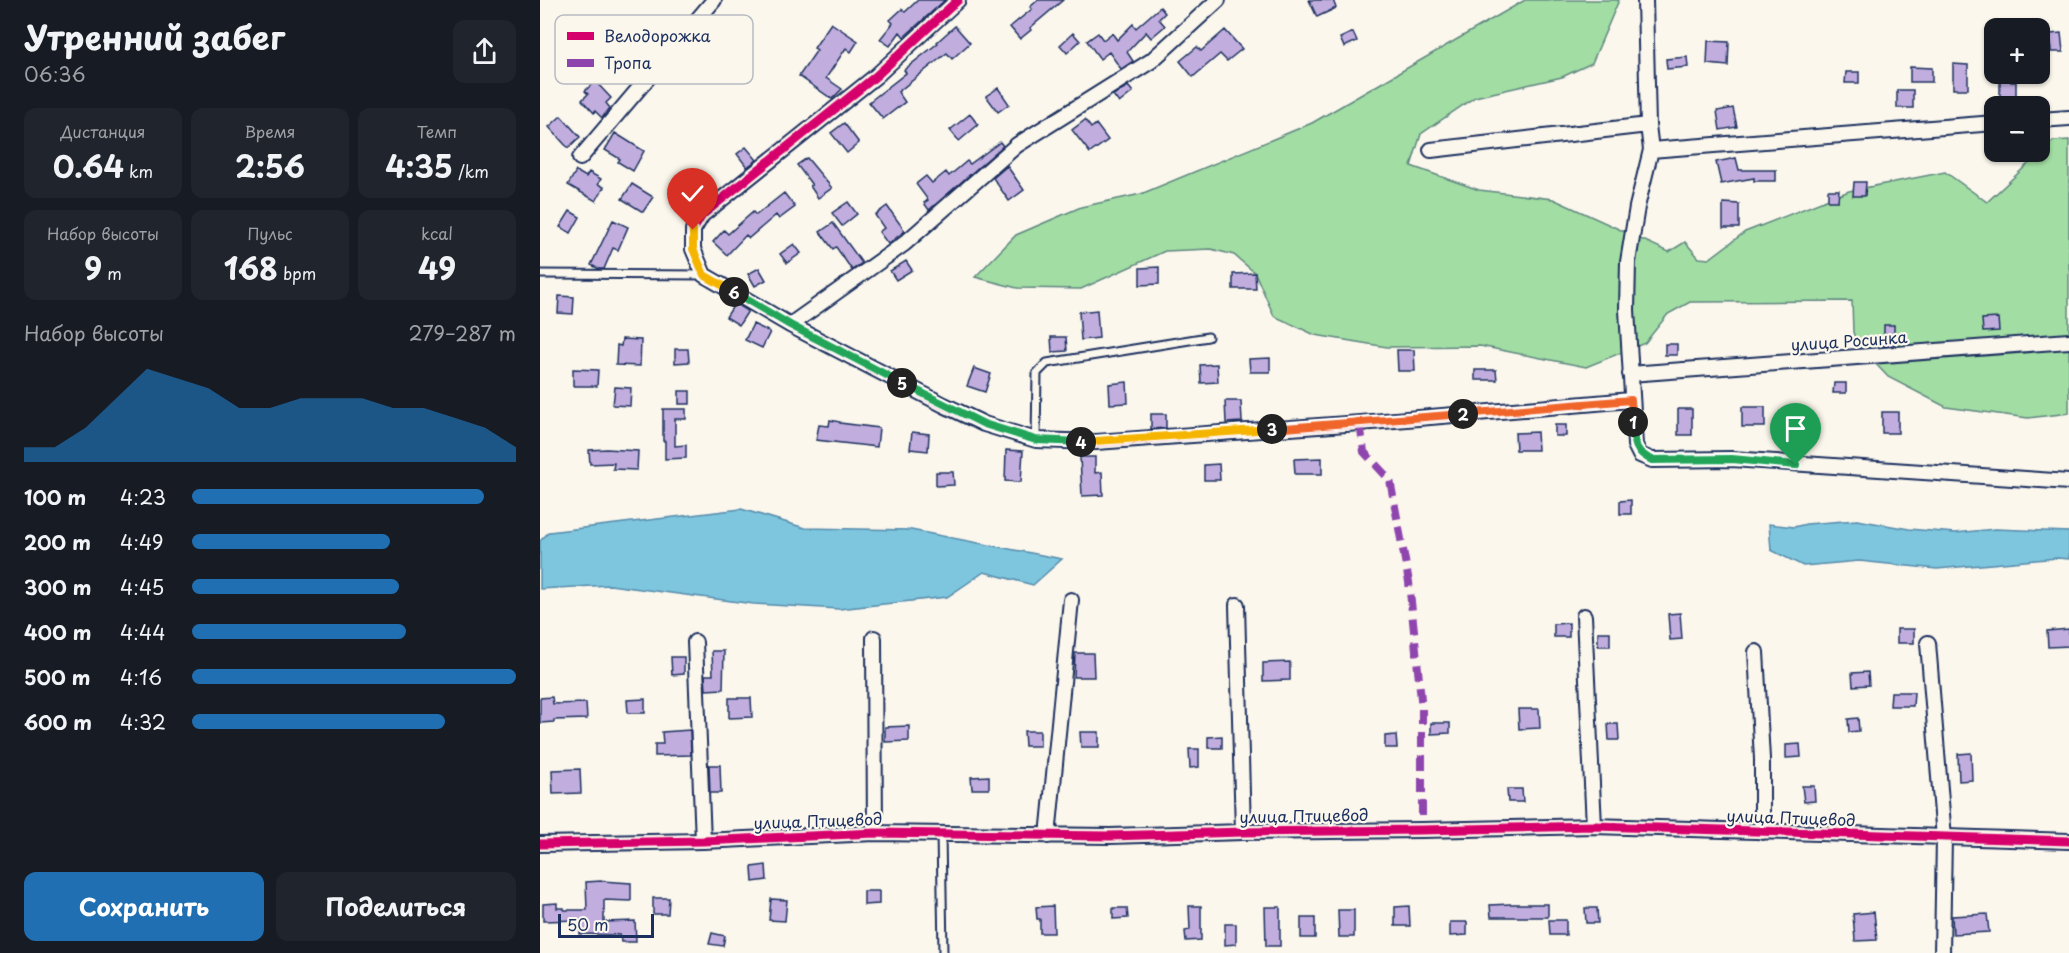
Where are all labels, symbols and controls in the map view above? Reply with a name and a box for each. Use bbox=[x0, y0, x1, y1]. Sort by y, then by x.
text: Утренний забег bbox=[24, 11, 285, 61]
legend bbox=[555, 15, 753, 84]
map controls bbox=[1984, 18, 2050, 162]
button: + bbox=[1984, 18, 2050, 84]
button: share bbox=[453, 20, 516, 83]
text: Велодорожка bbox=[604, 23, 711, 47]
text: Тропа bbox=[604, 50, 652, 74]
text: 06:36 bbox=[24, 59, 86, 89]
button: − bbox=[1984, 96, 2050, 162]
text: Дистанция bbox=[61, 119, 145, 143]
text: Время bbox=[244, 119, 296, 143]
text: Темп bbox=[417, 119, 457, 143]
text: 0.64 bbox=[53, 143, 124, 188]
text: 2:56 bbox=[235, 143, 305, 188]
text: 4:35 bbox=[385, 143, 453, 188]
text: km bbox=[124, 159, 153, 183]
text: /km bbox=[453, 159, 489, 183]
pin bbox=[667, 168, 718, 230]
icon: check bbox=[676, 177, 709, 210]
text: Набор высоты bbox=[47, 221, 159, 245]
text: Пульс bbox=[247, 221, 293, 245]
text: kcal bbox=[421, 221, 453, 245]
text: 9 bbox=[84, 245, 102, 290]
text: 168 bbox=[224, 245, 278, 290]
text: 49 bbox=[418, 245, 456, 290]
text: m bbox=[102, 261, 122, 285]
text: bpm bbox=[278, 261, 316, 285]
pin: 6 bbox=[719, 277, 749, 307]
text: 6 bbox=[728, 280, 740, 304]
text: Набор высоты bbox=[24, 318, 164, 348]
text: 279–287 m bbox=[409, 318, 516, 348]
street label: улица Росинка bbox=[1790, 324, 1908, 356]
pin: 5 bbox=[887, 368, 917, 398]
text: 5 bbox=[897, 371, 907, 395]
pin: 2 bbox=[1448, 399, 1478, 429]
text: 2 bbox=[1457, 402, 1469, 426]
pin bbox=[1770, 403, 1821, 465]
pin: 1 bbox=[1618, 407, 1648, 437]
text: 1 bbox=[1629, 410, 1637, 434]
icon: arrive bbox=[1779, 412, 1812, 445]
pin: 3 bbox=[1257, 414, 1287, 444]
text: 3 bbox=[1267, 417, 1277, 441]
pin: 4 bbox=[1066, 427, 1096, 457]
text: 4 bbox=[1076, 430, 1086, 454]
text: 100 m bbox=[24, 482, 86, 512]
text: 4:23 bbox=[120, 482, 166, 512]
text: 200 m bbox=[24, 527, 91, 557]
text: 4:49 bbox=[120, 527, 163, 557]
text: 300 m bbox=[24, 572, 92, 602]
text: 4:45 bbox=[120, 572, 164, 602]
text: 400 m bbox=[24, 617, 92, 647]
text: 4:44 bbox=[120, 617, 165, 647]
text: 500 m bbox=[24, 662, 91, 692]
text: 4:16 bbox=[120, 662, 162, 692]
text: 600 m bbox=[24, 707, 92, 737]
text: 4:32 bbox=[120, 707, 166, 737]
street label: улица Птицевод bbox=[1239, 802, 1369, 828]
street label: улица Птицевод bbox=[1726, 803, 1856, 831]
street label: улица Птицевод bbox=[753, 806, 883, 834]
button: Сохранить bbox=[24, 872, 264, 941]
button: Поделиться bbox=[276, 872, 516, 941]
scale bar bbox=[558, 911, 654, 938]
text: 50 m bbox=[567, 912, 608, 936]

